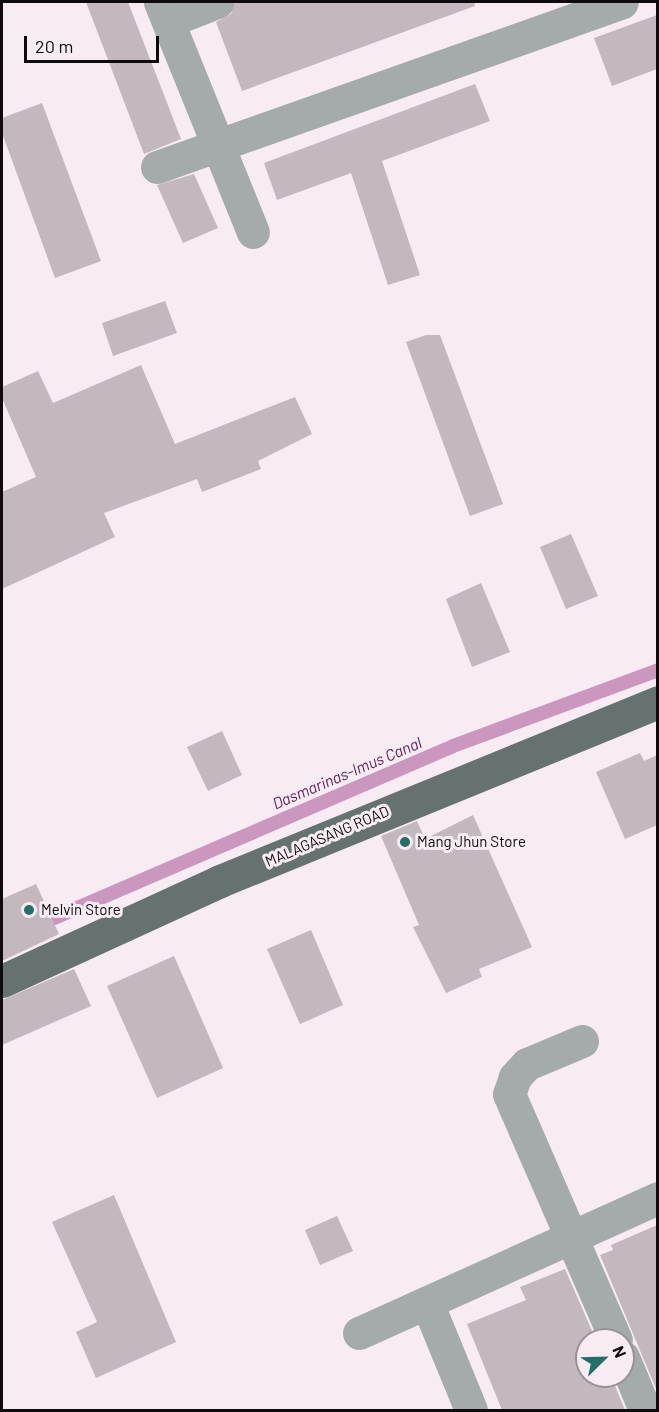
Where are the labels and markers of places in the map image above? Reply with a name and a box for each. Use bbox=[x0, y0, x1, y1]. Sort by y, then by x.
place label: Mang Jhun Store bbox=[417, 833, 526, 851]
marker: Mang Jhun Store bbox=[398, 835, 412, 849]
place label: Melvin Store bbox=[41, 901, 121, 919]
marker: Melvin Store bbox=[22, 903, 36, 917]

